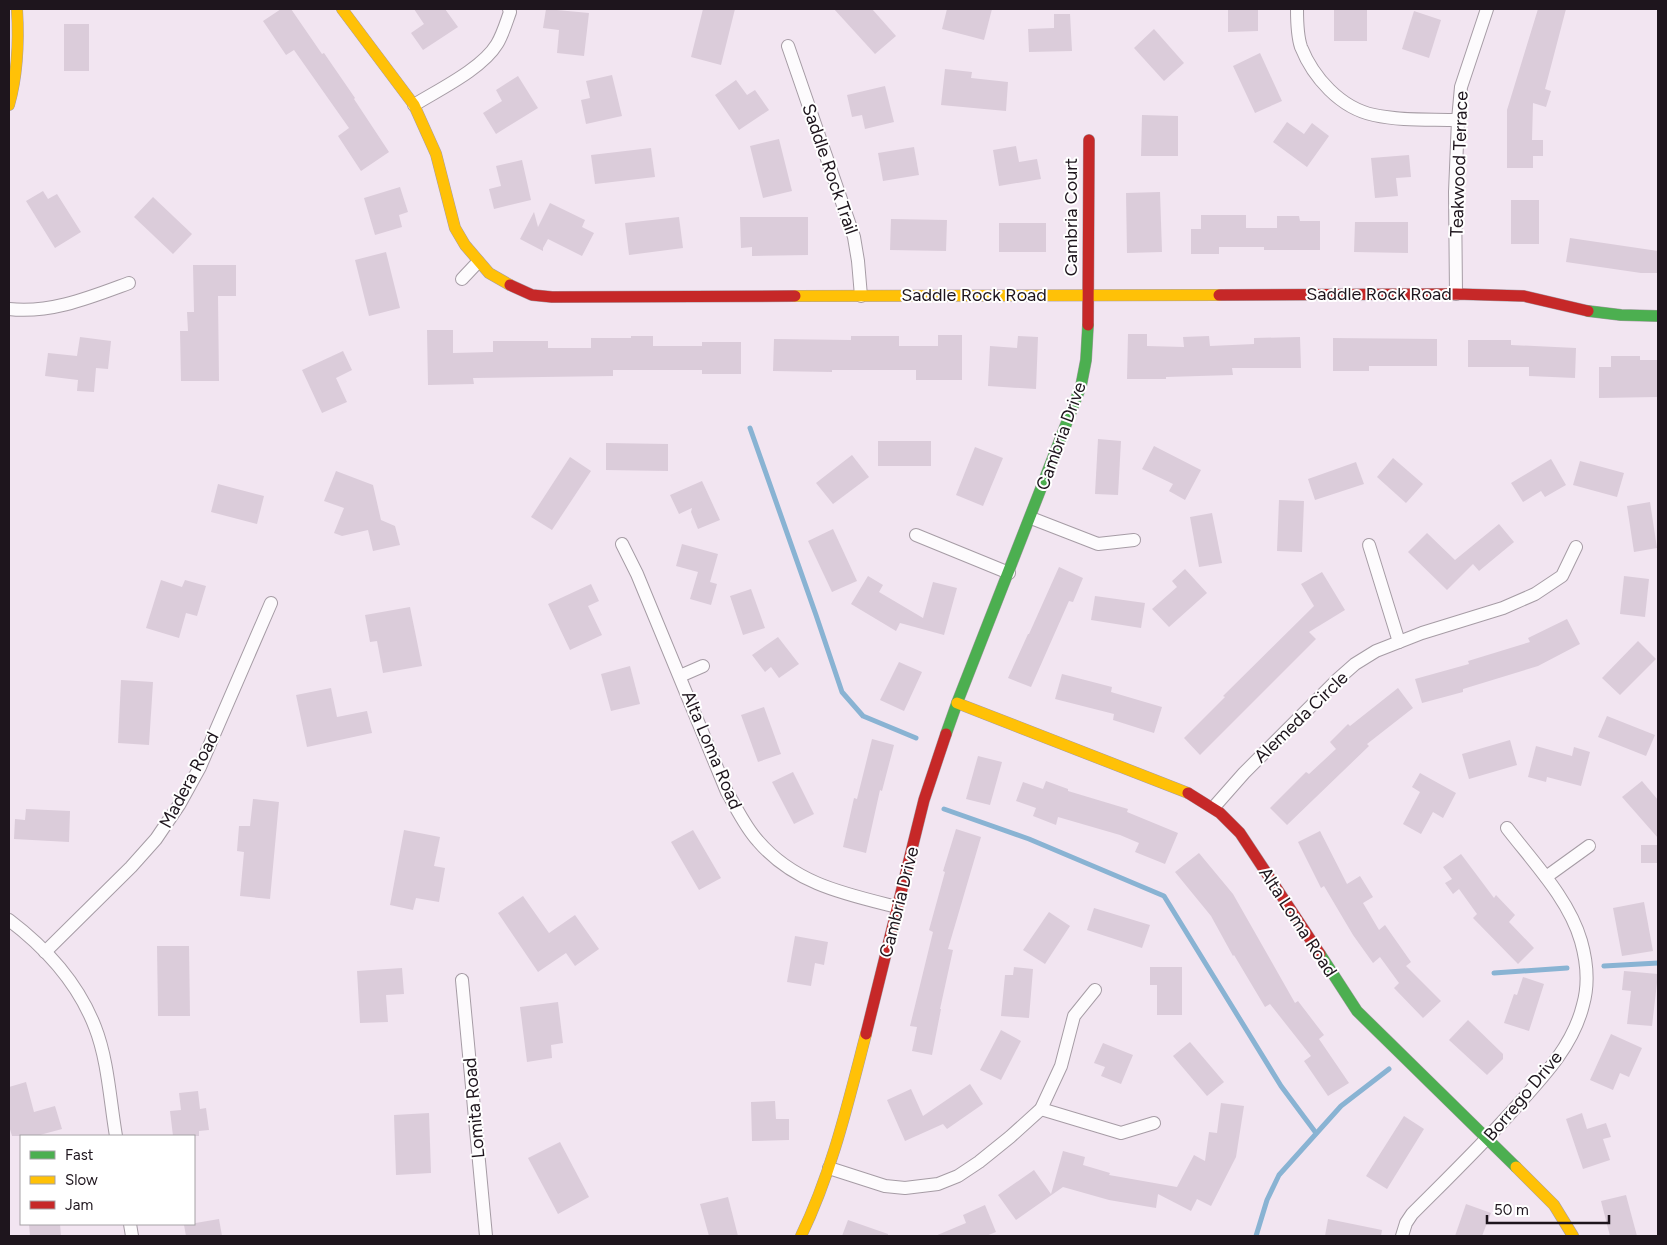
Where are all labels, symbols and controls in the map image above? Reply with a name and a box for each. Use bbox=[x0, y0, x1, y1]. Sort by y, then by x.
street label: Teakwood Terrace bbox=[1445, 91, 1473, 237]
street label: Saddle Rock Trail bbox=[797, 101, 863, 237]
street label: Cambria Court bbox=[1060, 158, 1082, 276]
street label: Saddle Rock Road bbox=[1306, 283, 1452, 305]
street label: Saddle Rock Road bbox=[901, 284, 1047, 306]
street label: Cambria Drive bbox=[1031, 379, 1091, 493]
street label: Alemeda Circle bbox=[1249, 667, 1353, 767]
street label: Alta Loma Road bbox=[677, 687, 747, 813]
street label: Madera Road bbox=[154, 728, 224, 832]
street label: Cambria Drive bbox=[875, 844, 923, 960]
street label: Alta Loma Road bbox=[1254, 863, 1342, 981]
street label: Borrego Drive bbox=[1479, 1046, 1567, 1145]
street label: Lomita Road bbox=[459, 1057, 489, 1159]
legend bbox=[20, 1135, 195, 1225]
text: Fast bbox=[65, 1146, 94, 1164]
text: Slow bbox=[65, 1171, 98, 1189]
scale bar bbox=[1487, 1192, 1610, 1224]
text: Jam bbox=[65, 1196, 93, 1214]
text: 50 m bbox=[1494, 1201, 1529, 1219]

